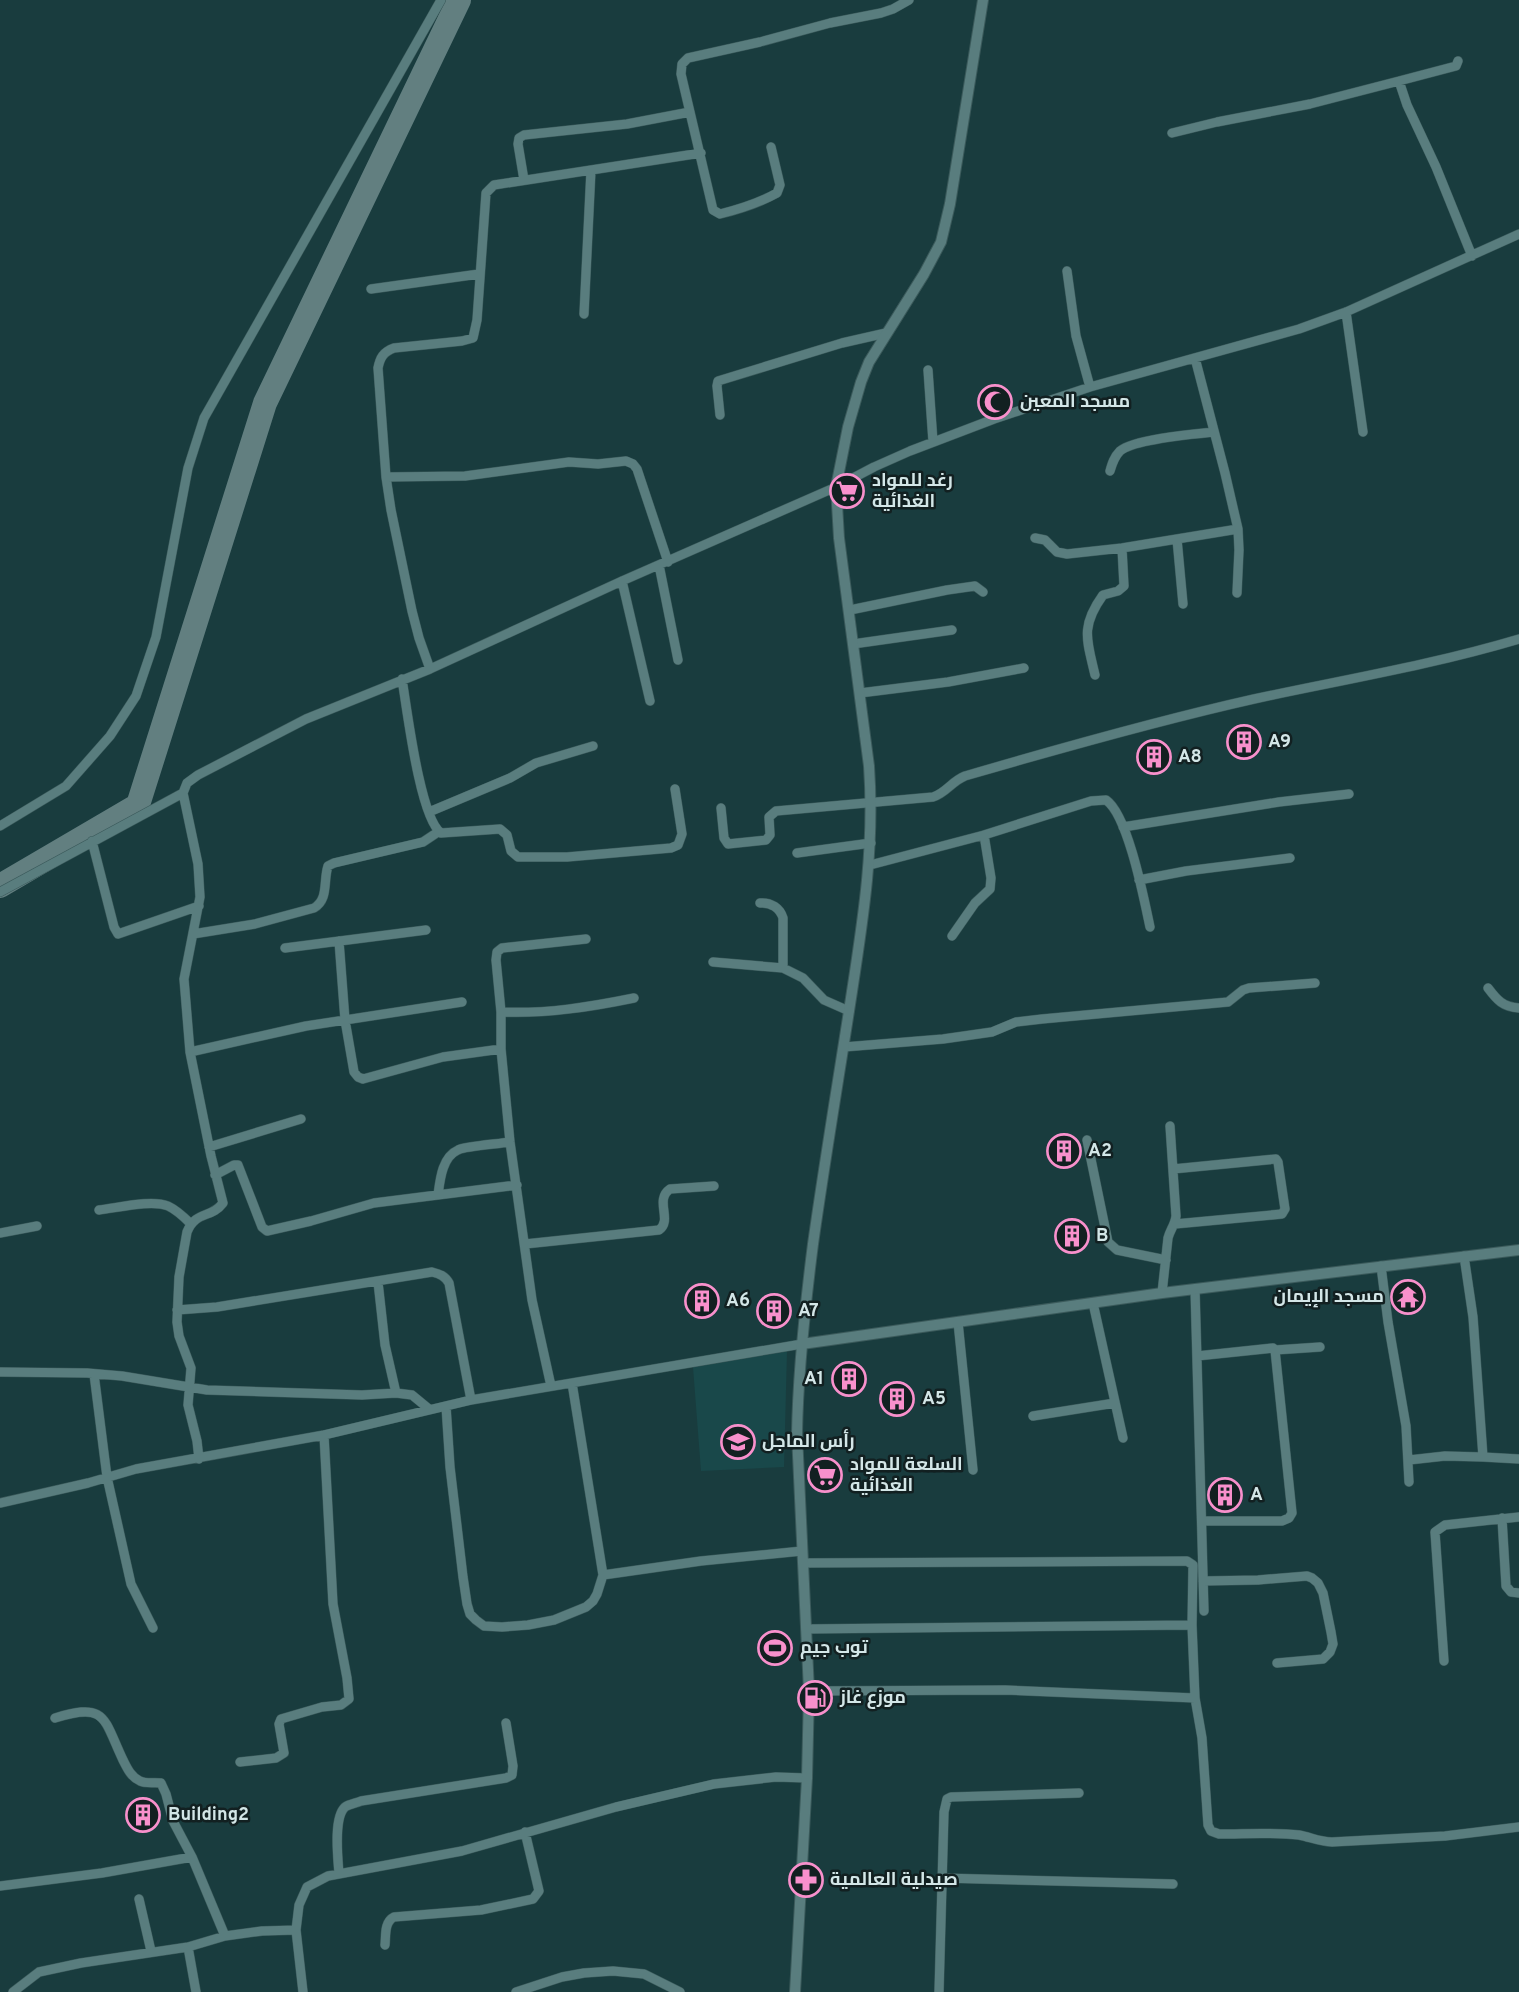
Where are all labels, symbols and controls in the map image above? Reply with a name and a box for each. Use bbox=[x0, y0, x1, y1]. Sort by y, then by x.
mosque icon: مسجد المعين bbox=[976, 383, 1014, 421]
place label: مسجد المعين bbox=[1020, 391, 1130, 414]
place label: رغد للمواد الغذائية bbox=[872, 470, 953, 514]
supermarket icon: رغد للمواد الغذائية bbox=[828, 472, 866, 510]
building icon: A9 bbox=[1225, 723, 1263, 761]
place label: A9 bbox=[1268, 731, 1291, 754]
building icon: A8 bbox=[1135, 738, 1173, 776]
place label: A8 bbox=[1178, 746, 1202, 769]
building icon: A2 bbox=[1045, 1132, 1083, 1170]
place label: A2 bbox=[1088, 1140, 1112, 1163]
building icon: B bbox=[1053, 1217, 1091, 1255]
place label: B bbox=[1096, 1225, 1108, 1248]
temple icon: مسجد الإيمان bbox=[1389, 1278, 1427, 1316]
building icon: A6 bbox=[683, 1282, 721, 1320]
place label: مسجد الإيمان bbox=[1274, 1286, 1384, 1309]
place label: A6 bbox=[726, 1290, 750, 1313]
building icon: A7 bbox=[755, 1292, 793, 1330]
place label: A7 bbox=[798, 1300, 819, 1323]
building icon: A1 bbox=[830, 1360, 868, 1398]
place label: A1 bbox=[804, 1368, 824, 1391]
building icon: A5 bbox=[878, 1380, 916, 1418]
place label: A5 bbox=[922, 1388, 946, 1411]
school or university icon: رأس الماجل bbox=[719, 1423, 757, 1461]
place label: رأس الماجل bbox=[762, 1428, 855, 1454]
place label: السلعة للمواد الغذائية bbox=[850, 1454, 963, 1498]
supermarket icon: السلعة للمواد الغذائية bbox=[806, 1456, 844, 1494]
building icon: A bbox=[1206, 1476, 1244, 1514]
place label: A bbox=[1250, 1484, 1263, 1507]
sports icon: توب جيم bbox=[756, 1629, 794, 1667]
place label: توب جيم bbox=[800, 1637, 868, 1660]
fuel station icon: موزع غاز bbox=[796, 1679, 834, 1717]
place label: موزع غاز bbox=[839, 1687, 906, 1710]
building icon: Building2 bbox=[124, 1796, 162, 1834]
place label: Building2 bbox=[168, 1804, 249, 1827]
pharmacy icon: صيدلية العالمية bbox=[787, 1861, 825, 1899]
place label: صيدلية العالمية bbox=[830, 1869, 958, 1892]

